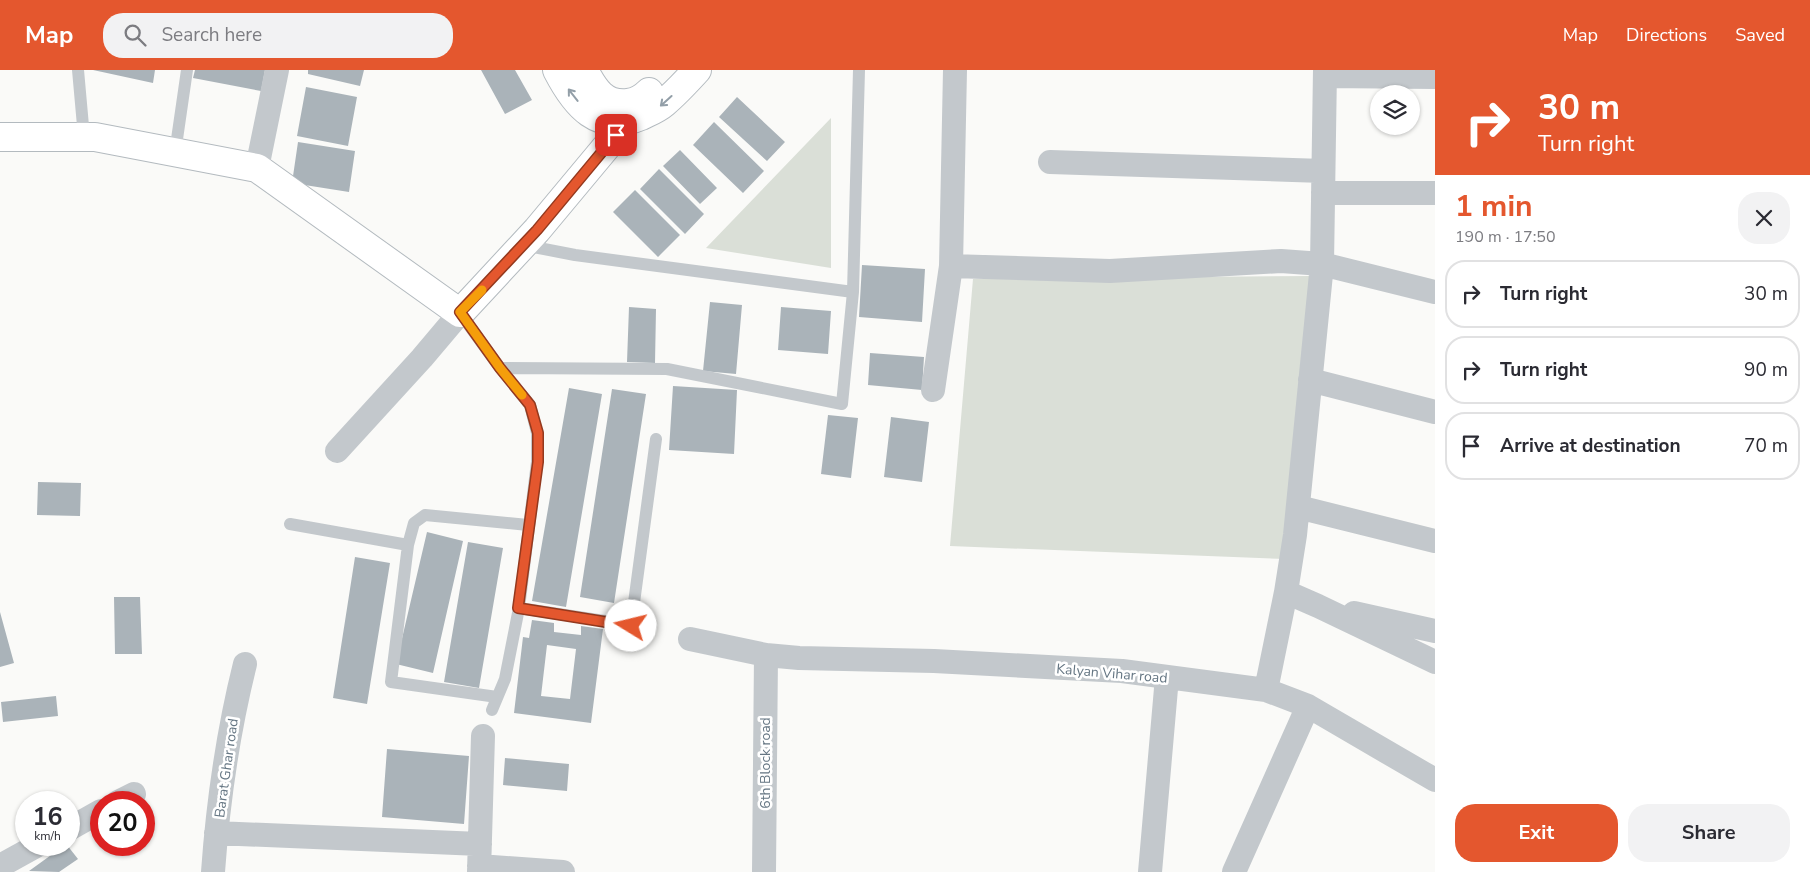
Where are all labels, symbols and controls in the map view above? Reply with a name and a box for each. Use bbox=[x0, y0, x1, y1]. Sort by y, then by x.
search box bbox=[103, 13, 453, 58]
text: Map bbox=[25, 19, 73, 51]
icon: search bbox=[121, 21, 149, 49]
text: Search here bbox=[161, 22, 262, 48]
text: Map bbox=[1563, 23, 1598, 47]
text: Directions bbox=[1626, 23, 1707, 47]
text: Saved bbox=[1735, 23, 1785, 47]
text: 30 m bbox=[1538, 84, 1620, 131]
map controls bbox=[1370, 85, 1420, 135]
button: layers bbox=[1370, 85, 1420, 135]
one-way arrow bbox=[567, 89, 578, 102]
icon: right bbox=[1455, 90, 1520, 155]
one-way arrow bbox=[659, 95, 672, 107]
pin bbox=[595, 114, 637, 156]
icon: arrive bbox=[602, 121, 630, 149]
text: Turn right bbox=[1538, 129, 1634, 159]
text: 1 min bbox=[1455, 186, 1533, 227]
button: close bbox=[1738, 192, 1790, 244]
text: 190 m · 17:50 bbox=[1455, 226, 1556, 248]
icon: right bbox=[1457, 280, 1485, 308]
text: Turn right bbox=[1500, 281, 1587, 307]
text: 30 m bbox=[1744, 281, 1788, 307]
icon: right bbox=[1457, 356, 1485, 384]
text: Turn right bbox=[1500, 357, 1587, 383]
text: 90 m bbox=[1744, 357, 1788, 383]
icon: arrive bbox=[1457, 432, 1485, 460]
text: Arrive at destination bbox=[1500, 433, 1681, 459]
text: 70 m bbox=[1744, 433, 1788, 459]
position arrow bbox=[604, 599, 656, 651]
street label: Kalyan Vihar road bbox=[1056, 659, 1168, 688]
street label: Barat Ghar road bbox=[210, 717, 243, 819]
street label: 6th Block road bbox=[756, 717, 775, 809]
speed limit sign: 20 bbox=[90, 791, 155, 856]
text: 16 bbox=[32, 800, 63, 834]
button: Exit bbox=[1455, 804, 1618, 862]
button: Share bbox=[1628, 804, 1790, 862]
text: km/h bbox=[34, 828, 61, 844]

